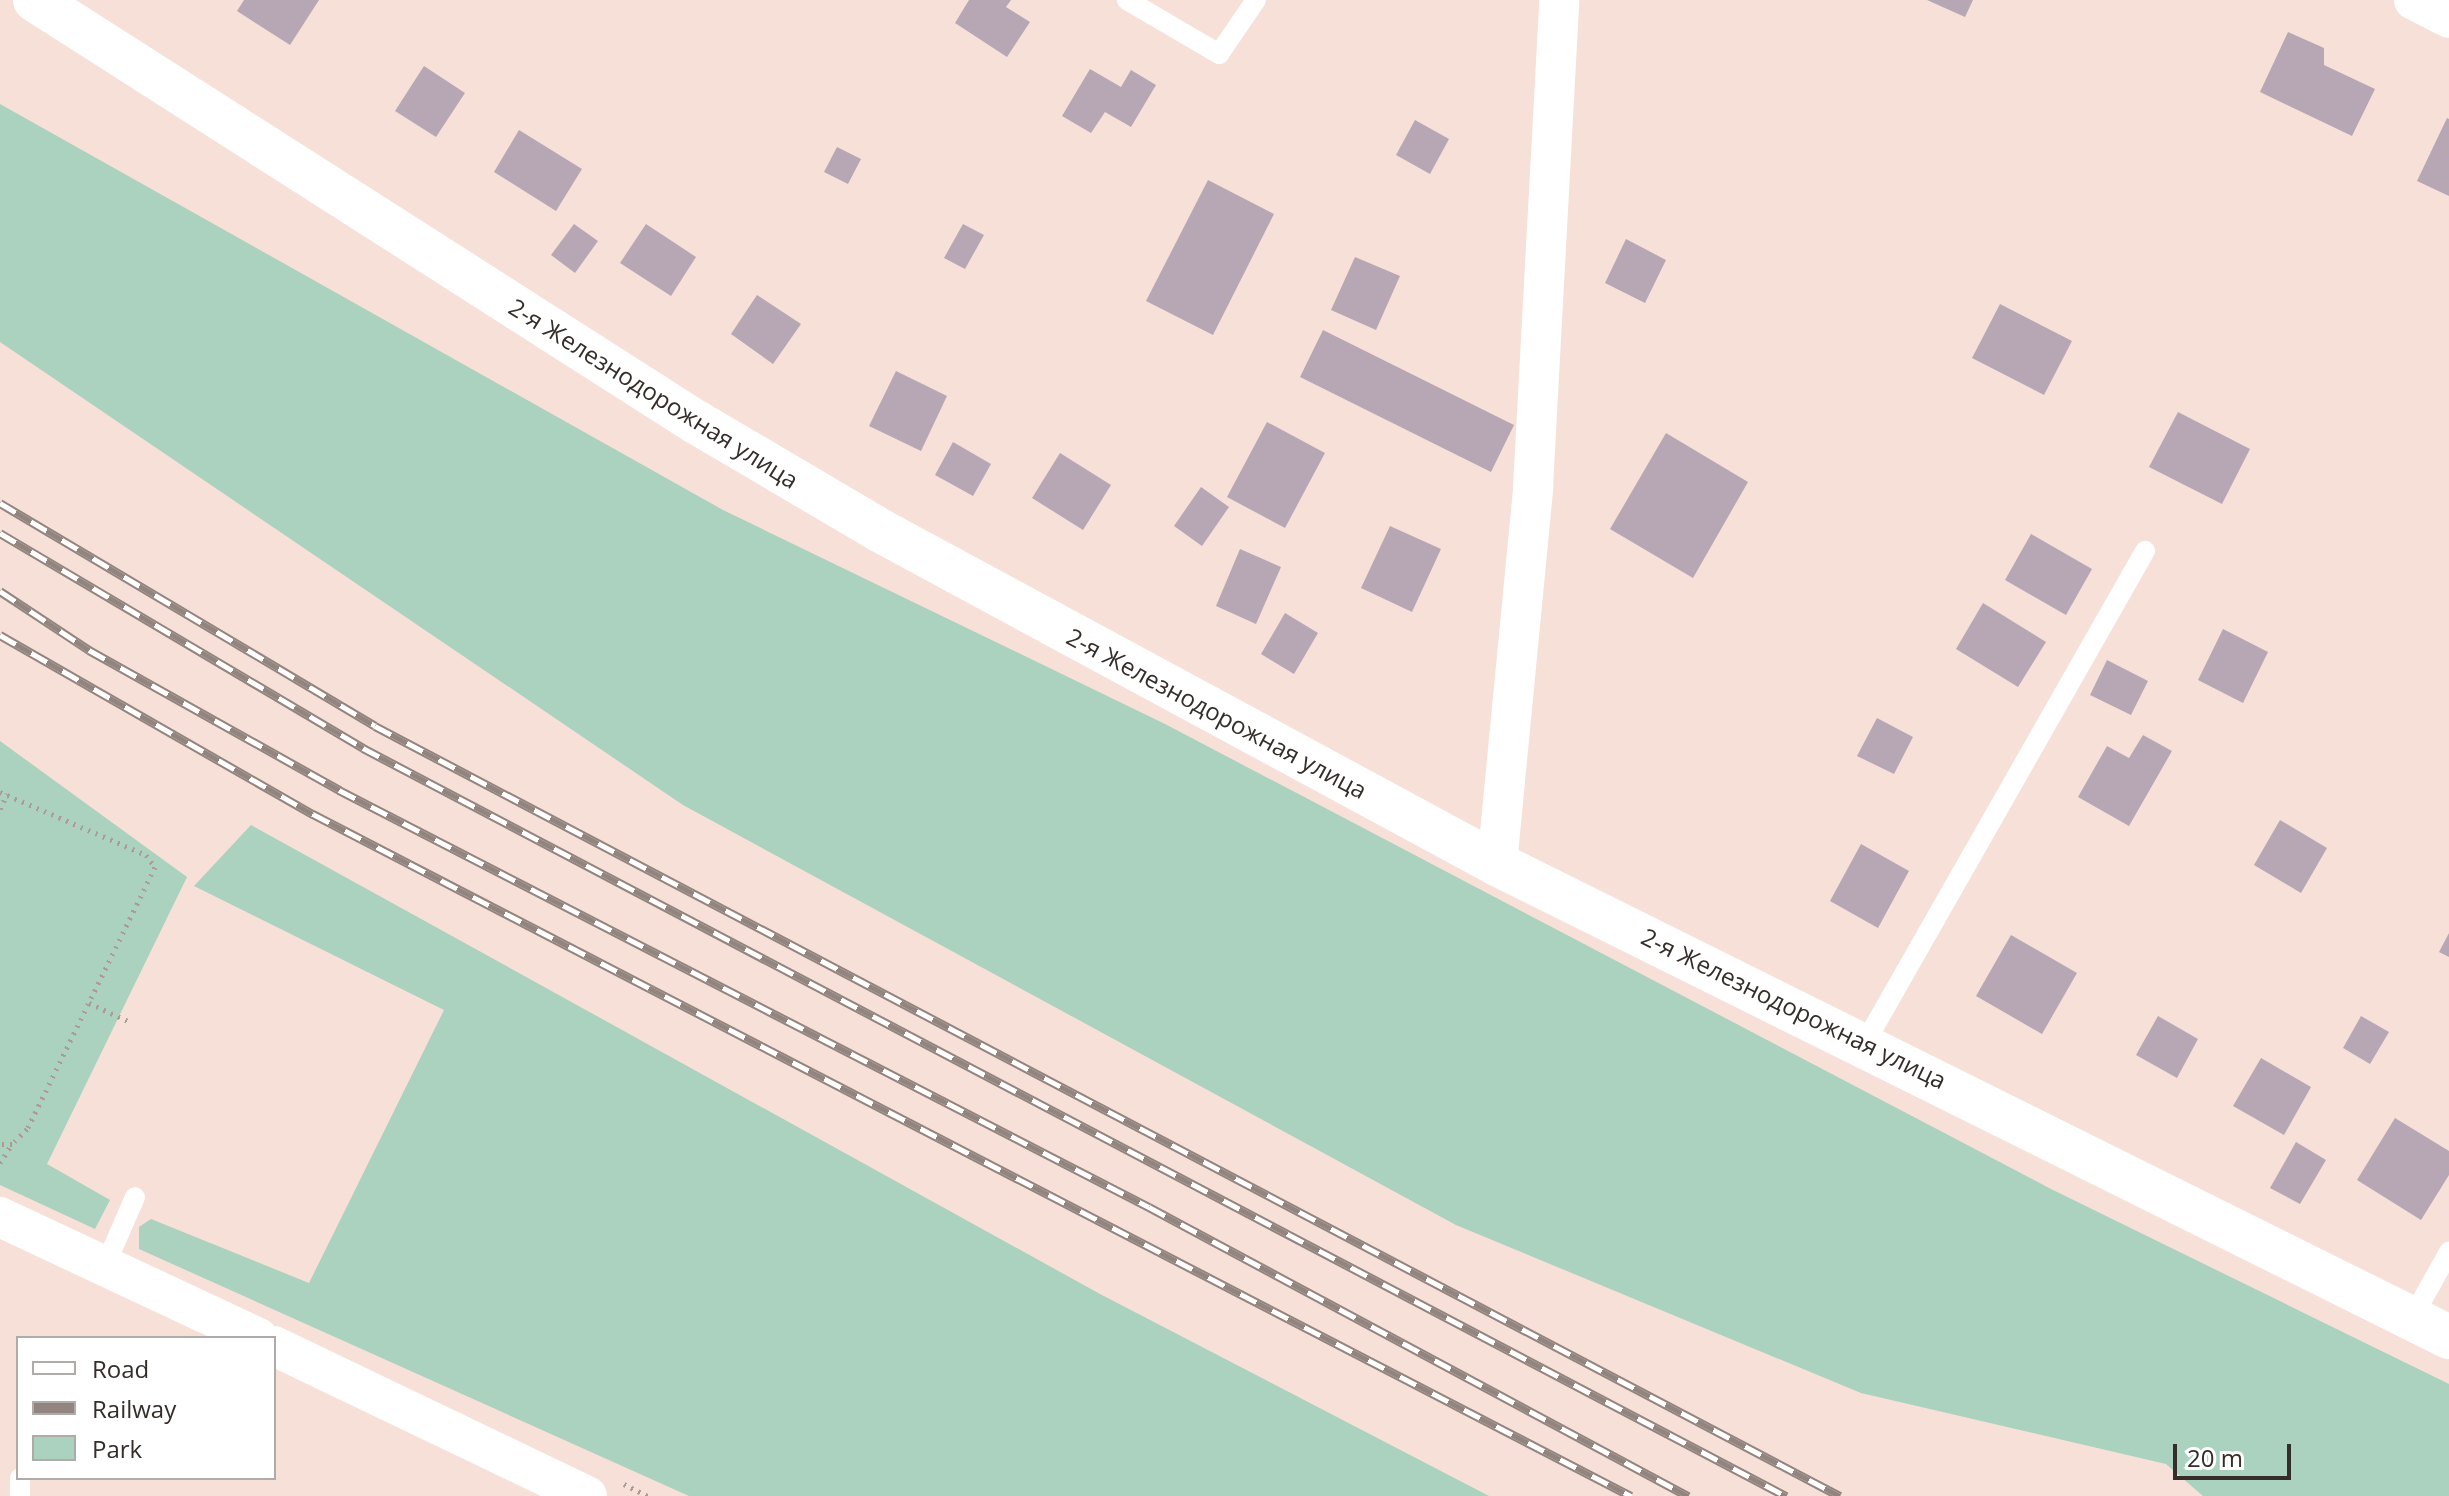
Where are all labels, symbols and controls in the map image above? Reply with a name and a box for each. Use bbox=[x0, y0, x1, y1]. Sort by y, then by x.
street label: 2-я Железнодорожная улица bbox=[504, 292, 804, 494]
street label: 2-я Железнодорожная улица bbox=[1062, 622, 1372, 804]
street label: 2-я Железнодорожная улица bbox=[1637, 922, 1951, 1094]
legend bbox=[16, 1336, 276, 1480]
text: Road bbox=[92, 1352, 149, 1385]
text: Railway bbox=[92, 1392, 176, 1425]
scale bar bbox=[2177, 1428, 2295, 1478]
text: Park bbox=[92, 1432, 142, 1465]
text: 20 m bbox=[2187, 1441, 2243, 1474]

